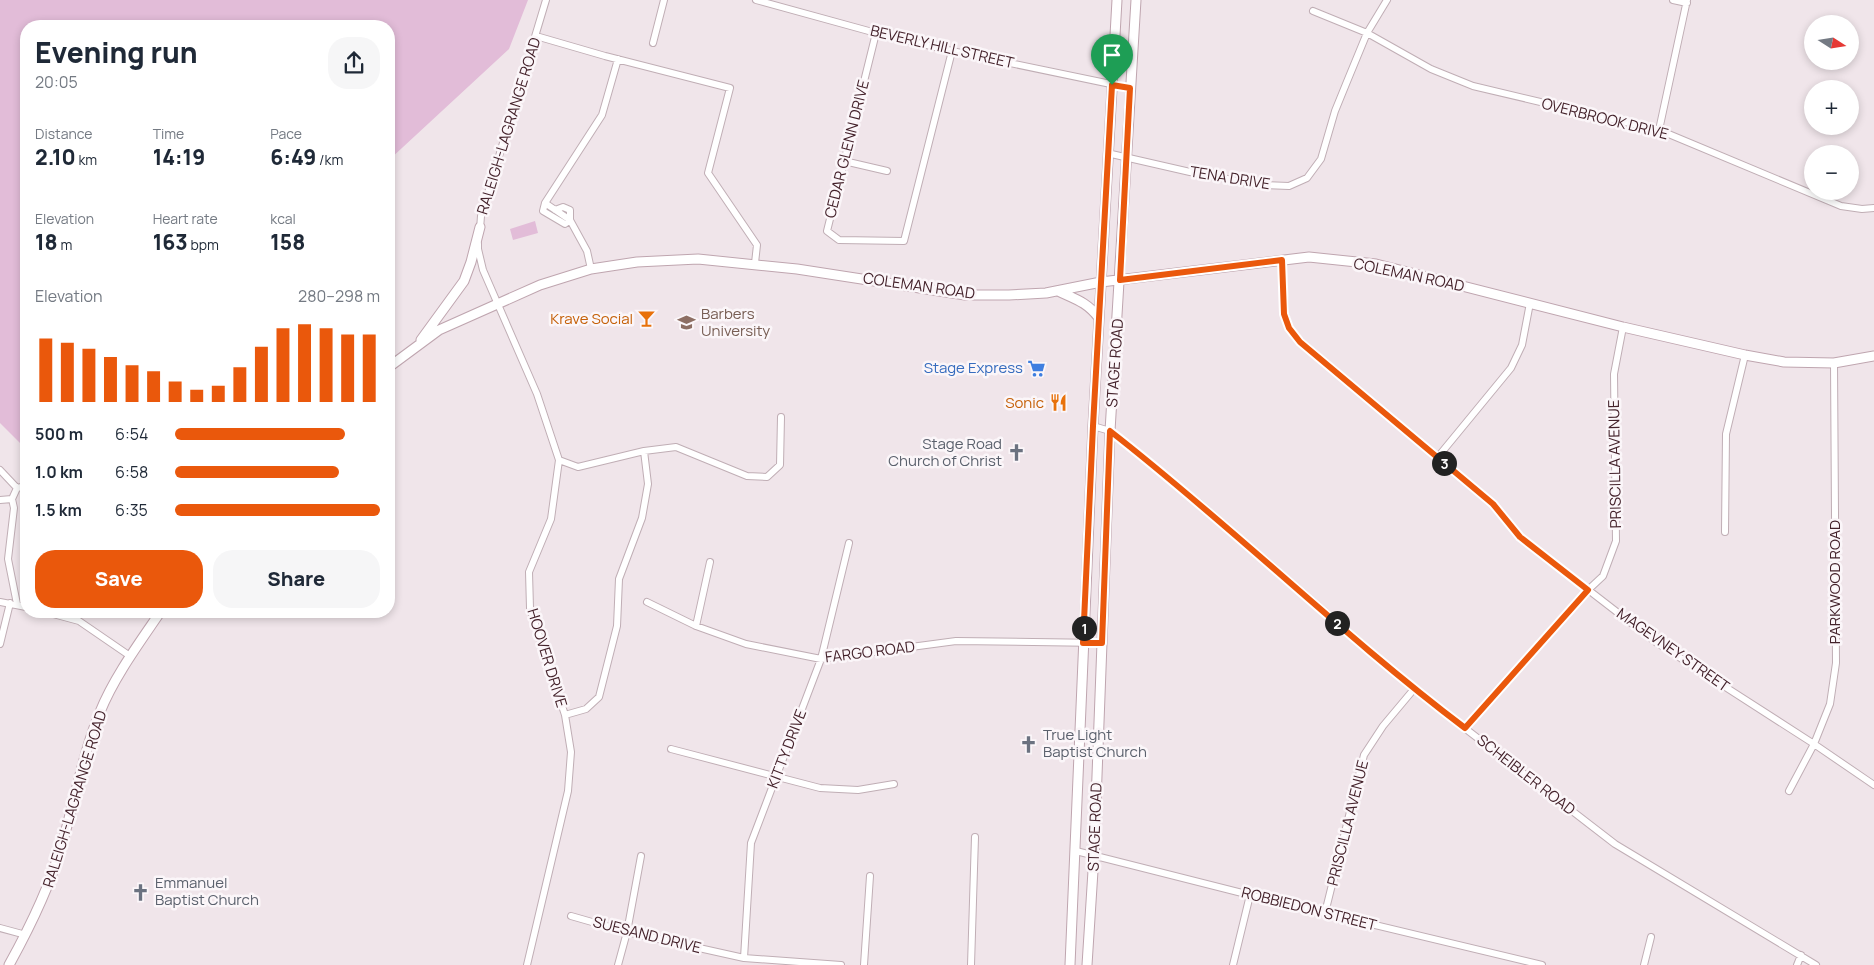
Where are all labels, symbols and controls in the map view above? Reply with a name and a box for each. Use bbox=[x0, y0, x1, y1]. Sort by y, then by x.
north arrow bbox=[1804, 15, 1859, 70]
map controls bbox=[1804, 15, 1859, 200]
street label: BEVERLY HILL STREET bbox=[868, 20, 1016, 73]
text: Evening run bbox=[35, 33, 198, 71]
pin bbox=[1091, 34, 1133, 85]
street label: RALEIGH-LAGRANGE ROAD bbox=[472, 35, 545, 217]
button: share bbox=[328, 37, 380, 89]
icon: arrive bbox=[1098, 41, 1126, 69]
text: 20:05 bbox=[35, 71, 78, 93]
street label: CEDAR GLENN DRIVE bbox=[819, 77, 874, 220]
button: + bbox=[1804, 80, 1859, 135]
street label: OVERBROOK DRIVE bbox=[1539, 93, 1671, 144]
text: Distance bbox=[35, 124, 92, 143]
text: Time bbox=[153, 124, 184, 143]
text: Pace bbox=[270, 124, 302, 143]
text: 2.10 bbox=[35, 143, 76, 171]
text: 14:19 bbox=[153, 143, 205, 171]
text: 6:49 bbox=[270, 143, 316, 171]
button: − bbox=[1804, 145, 1859, 200]
text: km bbox=[76, 150, 97, 169]
text: /km bbox=[316, 150, 343, 169]
street label: TENA DRIVE bbox=[1188, 161, 1272, 194]
text: Elevation bbox=[35, 209, 94, 228]
text: Heart rate bbox=[153, 209, 218, 228]
text: kcal bbox=[270, 209, 296, 228]
text: 18 bbox=[35, 228, 58, 256]
text: 163 bbox=[153, 228, 188, 256]
text: 158 bbox=[270, 228, 305, 256]
text: m bbox=[58, 235, 72, 254]
text: bpm bbox=[188, 235, 219, 254]
street label: COLEMAN ROAD bbox=[1352, 253, 1466, 297]
street label: COLEMAN ROAD bbox=[862, 267, 976, 304]
text: Elevation bbox=[35, 285, 103, 307]
text: 280–298 m bbox=[298, 285, 380, 307]
place label: Barbers University bbox=[701, 303, 770, 341]
place label: Krave Social bbox=[550, 308, 633, 329]
bar icon: Krave Social bbox=[637, 309, 657, 329]
school or university icon: Barbers University bbox=[677, 313, 697, 333]
street label: STAGE ROAD bbox=[1101, 318, 1128, 408]
place label: Stage Express bbox=[924, 357, 1023, 378]
supermarket icon: Stage Express bbox=[1027, 358, 1047, 378]
place label: Sonic bbox=[1005, 392, 1044, 413]
restaurant icon: Sonic bbox=[1048, 393, 1068, 413]
street label: PRISCILLA AVENUE bbox=[1603, 399, 1626, 529]
text: 500 m bbox=[35, 423, 83, 445]
text: 6:54 bbox=[115, 423, 148, 445]
place label: Stage Road Church of Christ bbox=[888, 433, 1002, 471]
church icon: Stage Road Church of Christ bbox=[1006, 443, 1026, 463]
pin: 3 bbox=[1432, 450, 1456, 476]
text: 3 bbox=[1440, 454, 1449, 473]
text: 1.0 km bbox=[35, 461, 83, 483]
text: 6:58 bbox=[115, 461, 148, 483]
text: 1.5 km bbox=[35, 499, 82, 521]
text: 6:35 bbox=[115, 499, 148, 521]
street label: PARKWOOD ROAD bbox=[1824, 520, 1845, 644]
button: Save bbox=[35, 550, 203, 608]
button: Share bbox=[213, 550, 380, 608]
street label: MAGEVNEY STREET bbox=[1613, 603, 1734, 696]
street label: HOOVER DRIVE bbox=[522, 606, 572, 710]
pin: 2 bbox=[1324, 610, 1350, 636]
text: 2 bbox=[1333, 614, 1342, 633]
pin: 1 bbox=[1072, 616, 1096, 640]
text: 1 bbox=[1081, 619, 1088, 638]
street label: FARGO ROAD bbox=[824, 636, 916, 667]
street label: KITTY DRIVE bbox=[762, 706, 811, 791]
street label: RALEIGH-LAGRANGE ROAD bbox=[38, 708, 111, 890]
place label: True Light Baptist Church bbox=[1043, 724, 1147, 762]
street label: SCHEIBLER ROAD bbox=[1473, 729, 1580, 820]
church icon: True Light Baptist Church bbox=[1019, 734, 1039, 754]
street label: PRISCILLA AVENUE bbox=[1322, 758, 1373, 888]
street label: STAGE ROAD bbox=[1082, 782, 1107, 872]
place label: Emmanuel Baptist Church bbox=[155, 872, 259, 910]
church icon: Emmanuel Baptist Church bbox=[131, 882, 151, 902]
street label: ROBBIEDON STREET bbox=[1239, 882, 1379, 935]
street label: SUESAND DRIVE bbox=[591, 911, 703, 958]

